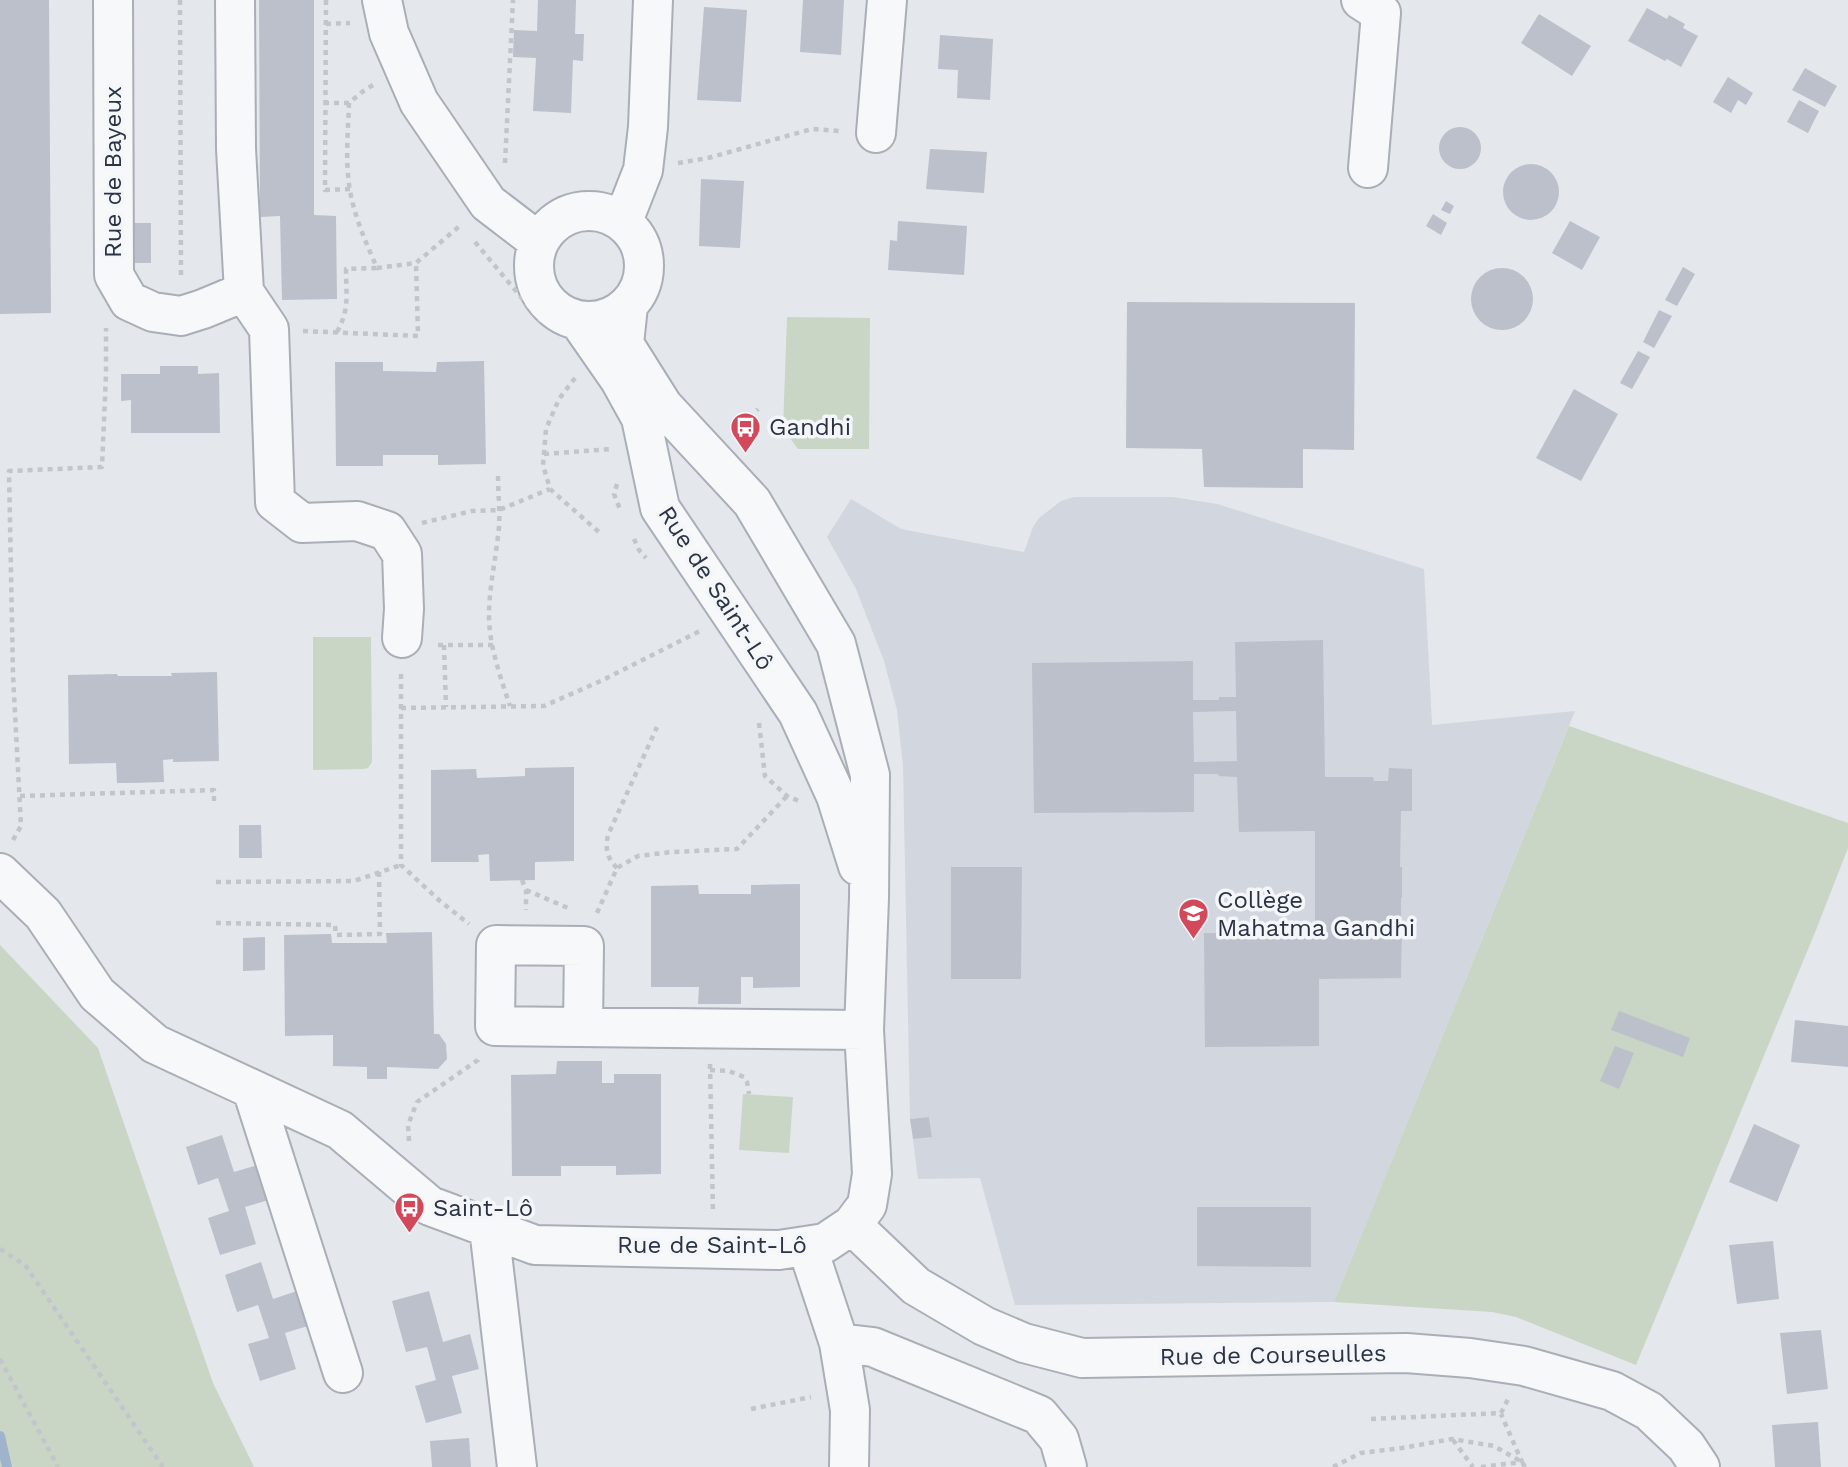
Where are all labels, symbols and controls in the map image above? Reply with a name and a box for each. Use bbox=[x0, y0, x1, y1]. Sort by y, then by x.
street label: Rue de Bayeux bbox=[99, 86, 127, 258]
bus stop icon: Gandhi bbox=[729, 410, 763, 454]
place label: Gandhi bbox=[769, 413, 851, 441]
street label: Rue de Saint-Lô bbox=[653, 501, 779, 675]
place label: Collège Mahatma Gandhi bbox=[1217, 886, 1415, 942]
school or university icon: Collège Mahatma Gandhi bbox=[1177, 897, 1211, 941]
bus stop icon: Saint-Lô bbox=[393, 1191, 427, 1235]
place label: Saint-Lô bbox=[433, 1194, 533, 1222]
street label: Rue de Saint-Lô bbox=[617, 1231, 807, 1259]
street label: Rue de Courseulles bbox=[1159, 1339, 1387, 1371]

